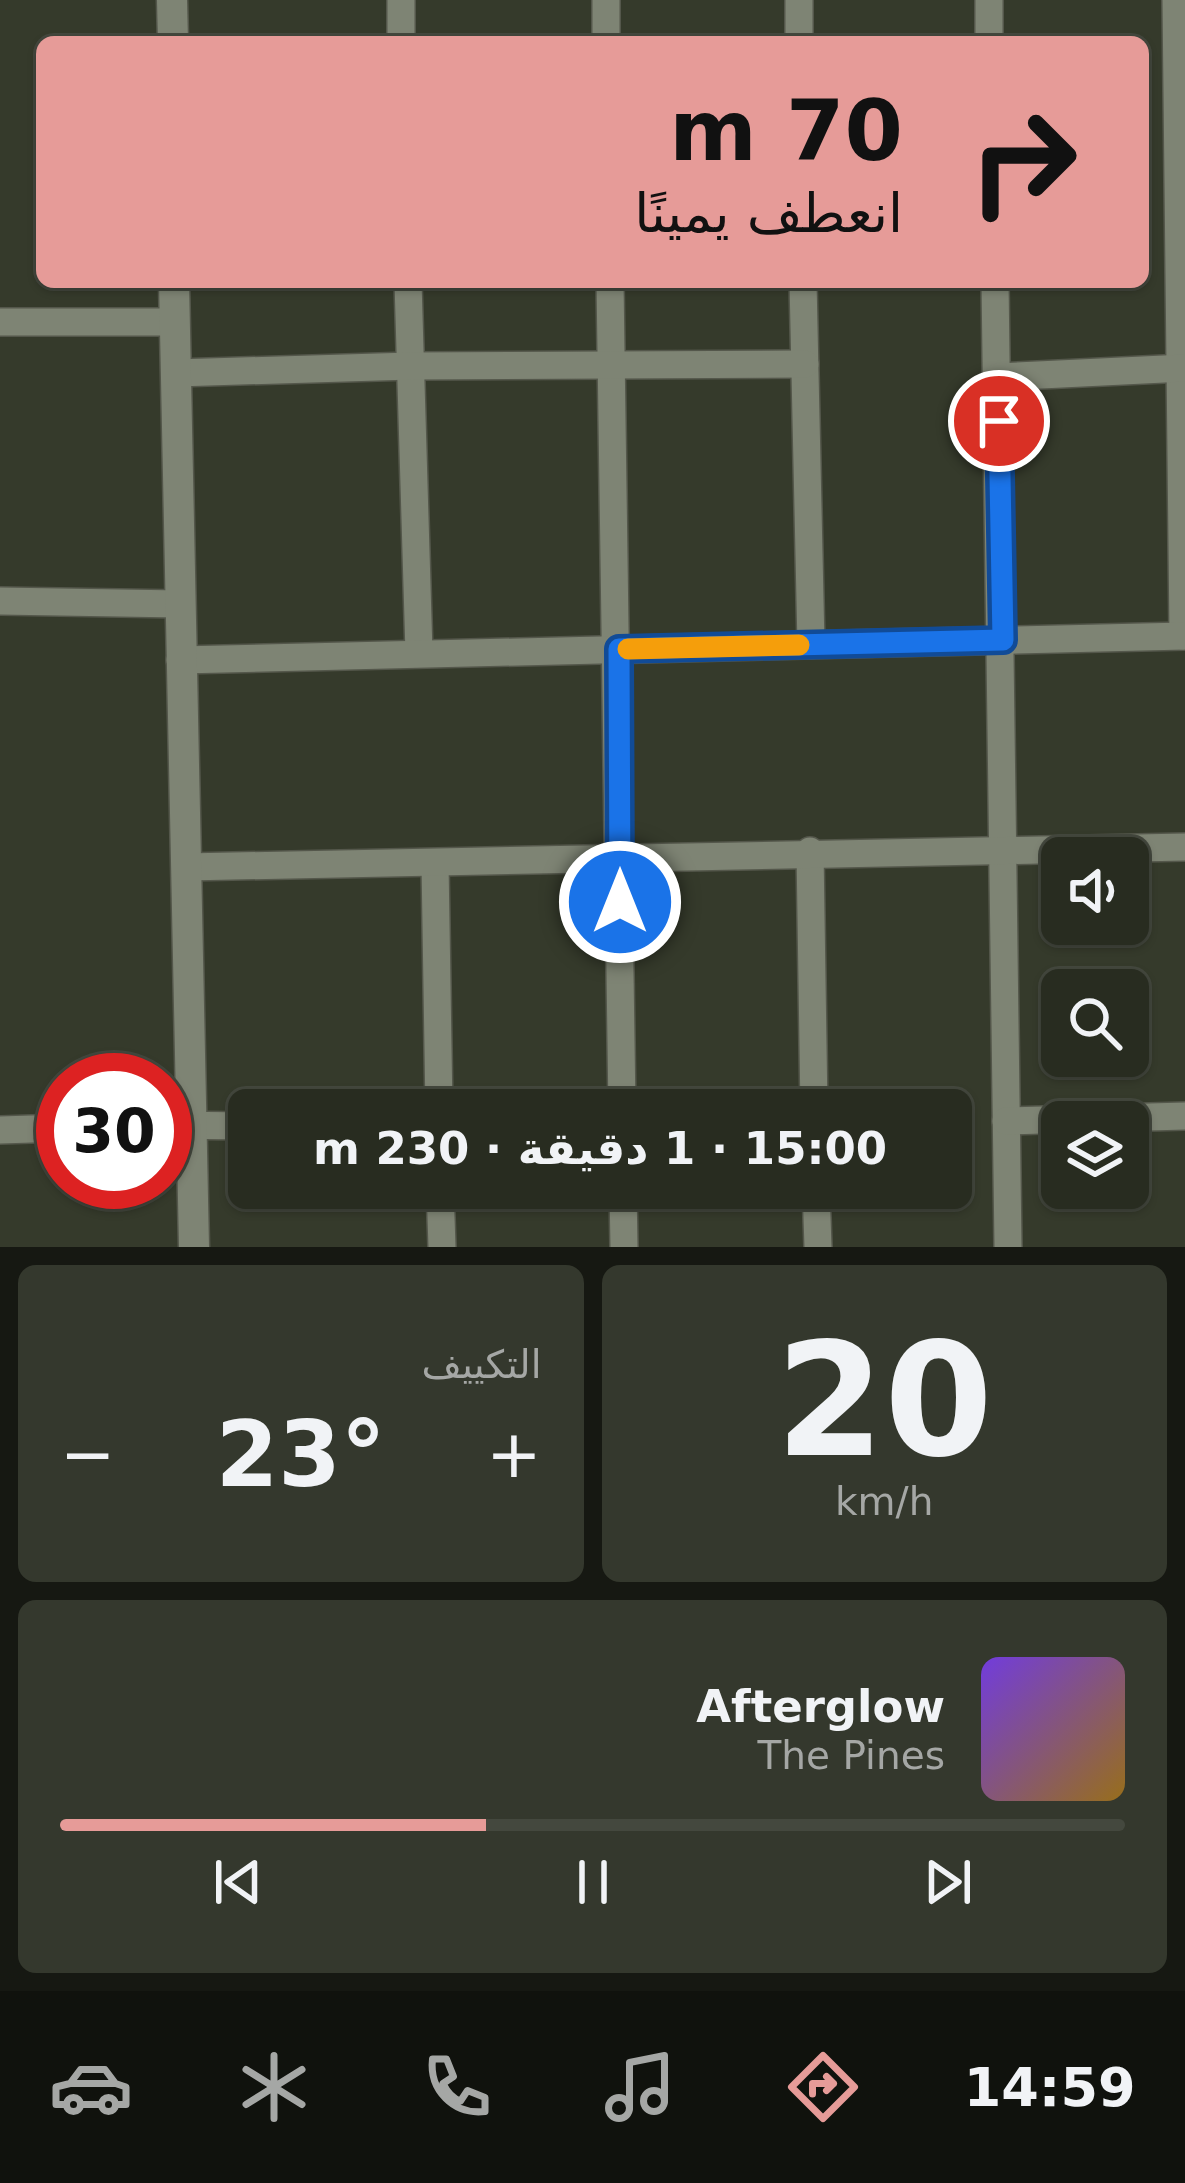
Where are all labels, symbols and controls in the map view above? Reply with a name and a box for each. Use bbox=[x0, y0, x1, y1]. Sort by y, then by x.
text: 70 m bbox=[669, 82, 903, 180]
icon: right bbox=[945, 84, 1101, 240]
text: انعطف يمينًا bbox=[634, 182, 903, 245]
pin bbox=[948, 370, 1050, 472]
icon: arrive bbox=[966, 388, 1032, 454]
map controls bbox=[1041, 837, 1149, 1209]
button: sound bbox=[1041, 837, 1149, 945]
position arrow bbox=[557, 839, 683, 965]
button: search bbox=[1041, 969, 1149, 1077]
speed limit sign: 30 bbox=[36, 1053, 192, 1209]
button: layers bbox=[1041, 1101, 1149, 1209]
text: 15:00 · 1 دقيقة · 230 m bbox=[313, 1122, 887, 1175]
text: 20 bbox=[776, 1310, 993, 1492]
text: التكييف bbox=[422, 1342, 542, 1387]
text: 23° bbox=[216, 1402, 386, 1507]
text: − bbox=[60, 1416, 115, 1493]
text: + bbox=[486, 1416, 542, 1493]
text: km/h bbox=[835, 1479, 933, 1524]
text: Afterglow bbox=[696, 1680, 945, 1733]
text: The Pines bbox=[758, 1733, 945, 1778]
icon: previous bbox=[205, 1849, 271, 1915]
icon: pause bbox=[560, 1849, 626, 1915]
icon: next bbox=[915, 1849, 981, 1915]
icon: car bbox=[49, 2045, 133, 2129]
icon: climate bbox=[232, 2045, 316, 2129]
icon: phone bbox=[415, 2045, 499, 2129]
icon: music bbox=[598, 2045, 682, 2129]
icon: directions bbox=[781, 2045, 865, 2129]
text: 14:59 bbox=[964, 2056, 1136, 2119]

